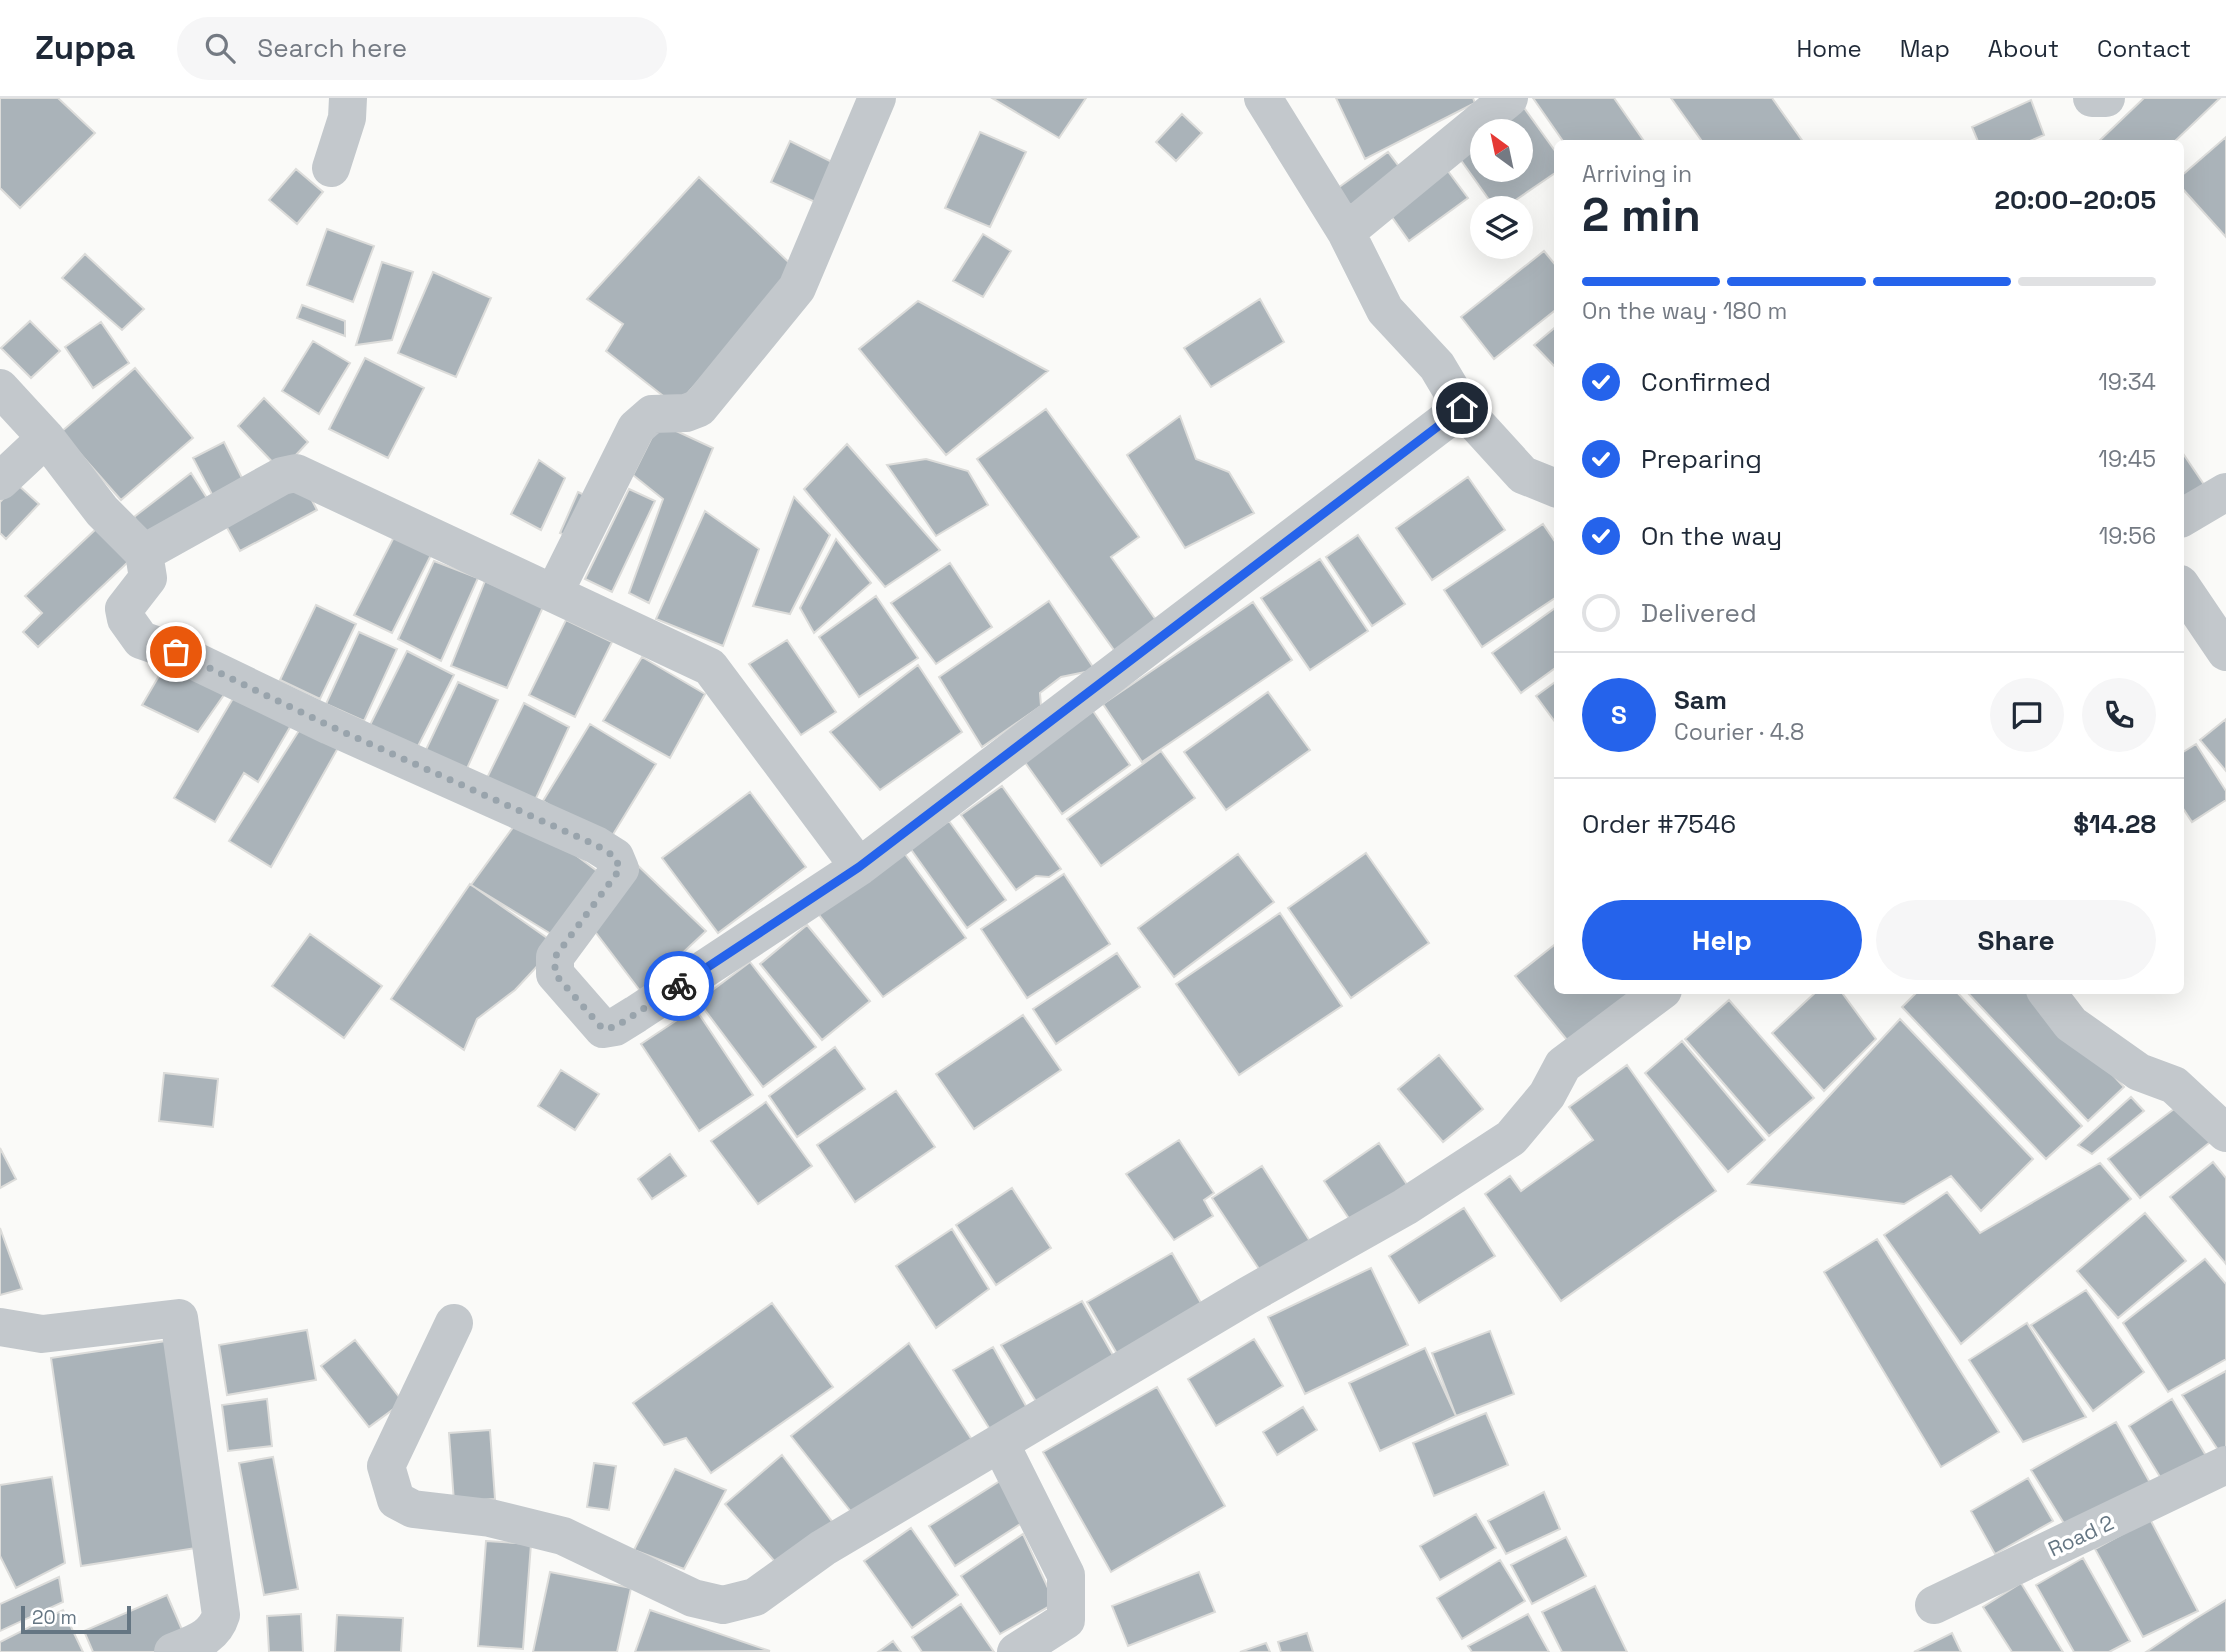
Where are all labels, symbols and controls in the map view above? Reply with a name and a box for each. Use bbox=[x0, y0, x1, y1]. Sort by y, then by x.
search box bbox=[177, 17, 667, 80]
text: Zuppa bbox=[35, 27, 135, 69]
icon: search bbox=[201, 29, 239, 67]
text: Search here bbox=[257, 31, 407, 65]
text: Home bbox=[1796, 33, 1862, 64]
text: Map bbox=[1900, 33, 1950, 64]
text: About bbox=[1988, 33, 2059, 64]
text: Contact bbox=[2097, 33, 2191, 64]
north arrow bbox=[1470, 119, 1533, 182]
map controls bbox=[1470, 119, 1533, 259]
text: Arriving in bbox=[1582, 159, 1692, 189]
text: 20:00–20:05 bbox=[1995, 183, 2156, 217]
text: 2 min bbox=[1582, 186, 1701, 244]
button: layers bbox=[1470, 196, 1533, 259]
text: On the way · 180 m bbox=[1582, 296, 1787, 326]
icon: check bbox=[1582, 363, 1620, 401]
text: Confirmed bbox=[1641, 365, 1771, 399]
text: 19:34 bbox=[2098, 367, 2156, 397]
pin bbox=[1432, 378, 1492, 438]
icon: home bbox=[1443, 389, 1481, 427]
icon: check bbox=[1582, 440, 1620, 478]
text: Preparing bbox=[1641, 442, 1762, 476]
text: 19:45 bbox=[2098, 444, 2156, 474]
icon: check bbox=[1582, 517, 1620, 555]
text: On the way bbox=[1641, 519, 1782, 553]
text: 19:56 bbox=[2099, 521, 2156, 551]
text: Delivered bbox=[1641, 596, 1757, 630]
pin bbox=[146, 622, 206, 682]
icon: bag bbox=[157, 633, 195, 671]
button: chat bbox=[1990, 678, 2064, 752]
button: phone bbox=[2082, 678, 2156, 752]
text: Sam bbox=[1674, 683, 1727, 717]
text: S bbox=[1611, 698, 1627, 732]
text: Courier · 4.8 bbox=[1674, 717, 1804, 747]
text: Order #7546 bbox=[1582, 807, 1736, 841]
text: $14.28 bbox=[2073, 807, 2156, 841]
button: Help bbox=[1582, 900, 1862, 980]
button: Share bbox=[1876, 900, 2156, 980]
courier bbox=[644, 951, 714, 1021]
icon: bike bbox=[660, 967, 698, 1005]
street label: Road 2 bbox=[2044, 1509, 2118, 1562]
scale bar bbox=[21, 1603, 131, 1635]
text: 20 m bbox=[32, 1605, 77, 1630]

